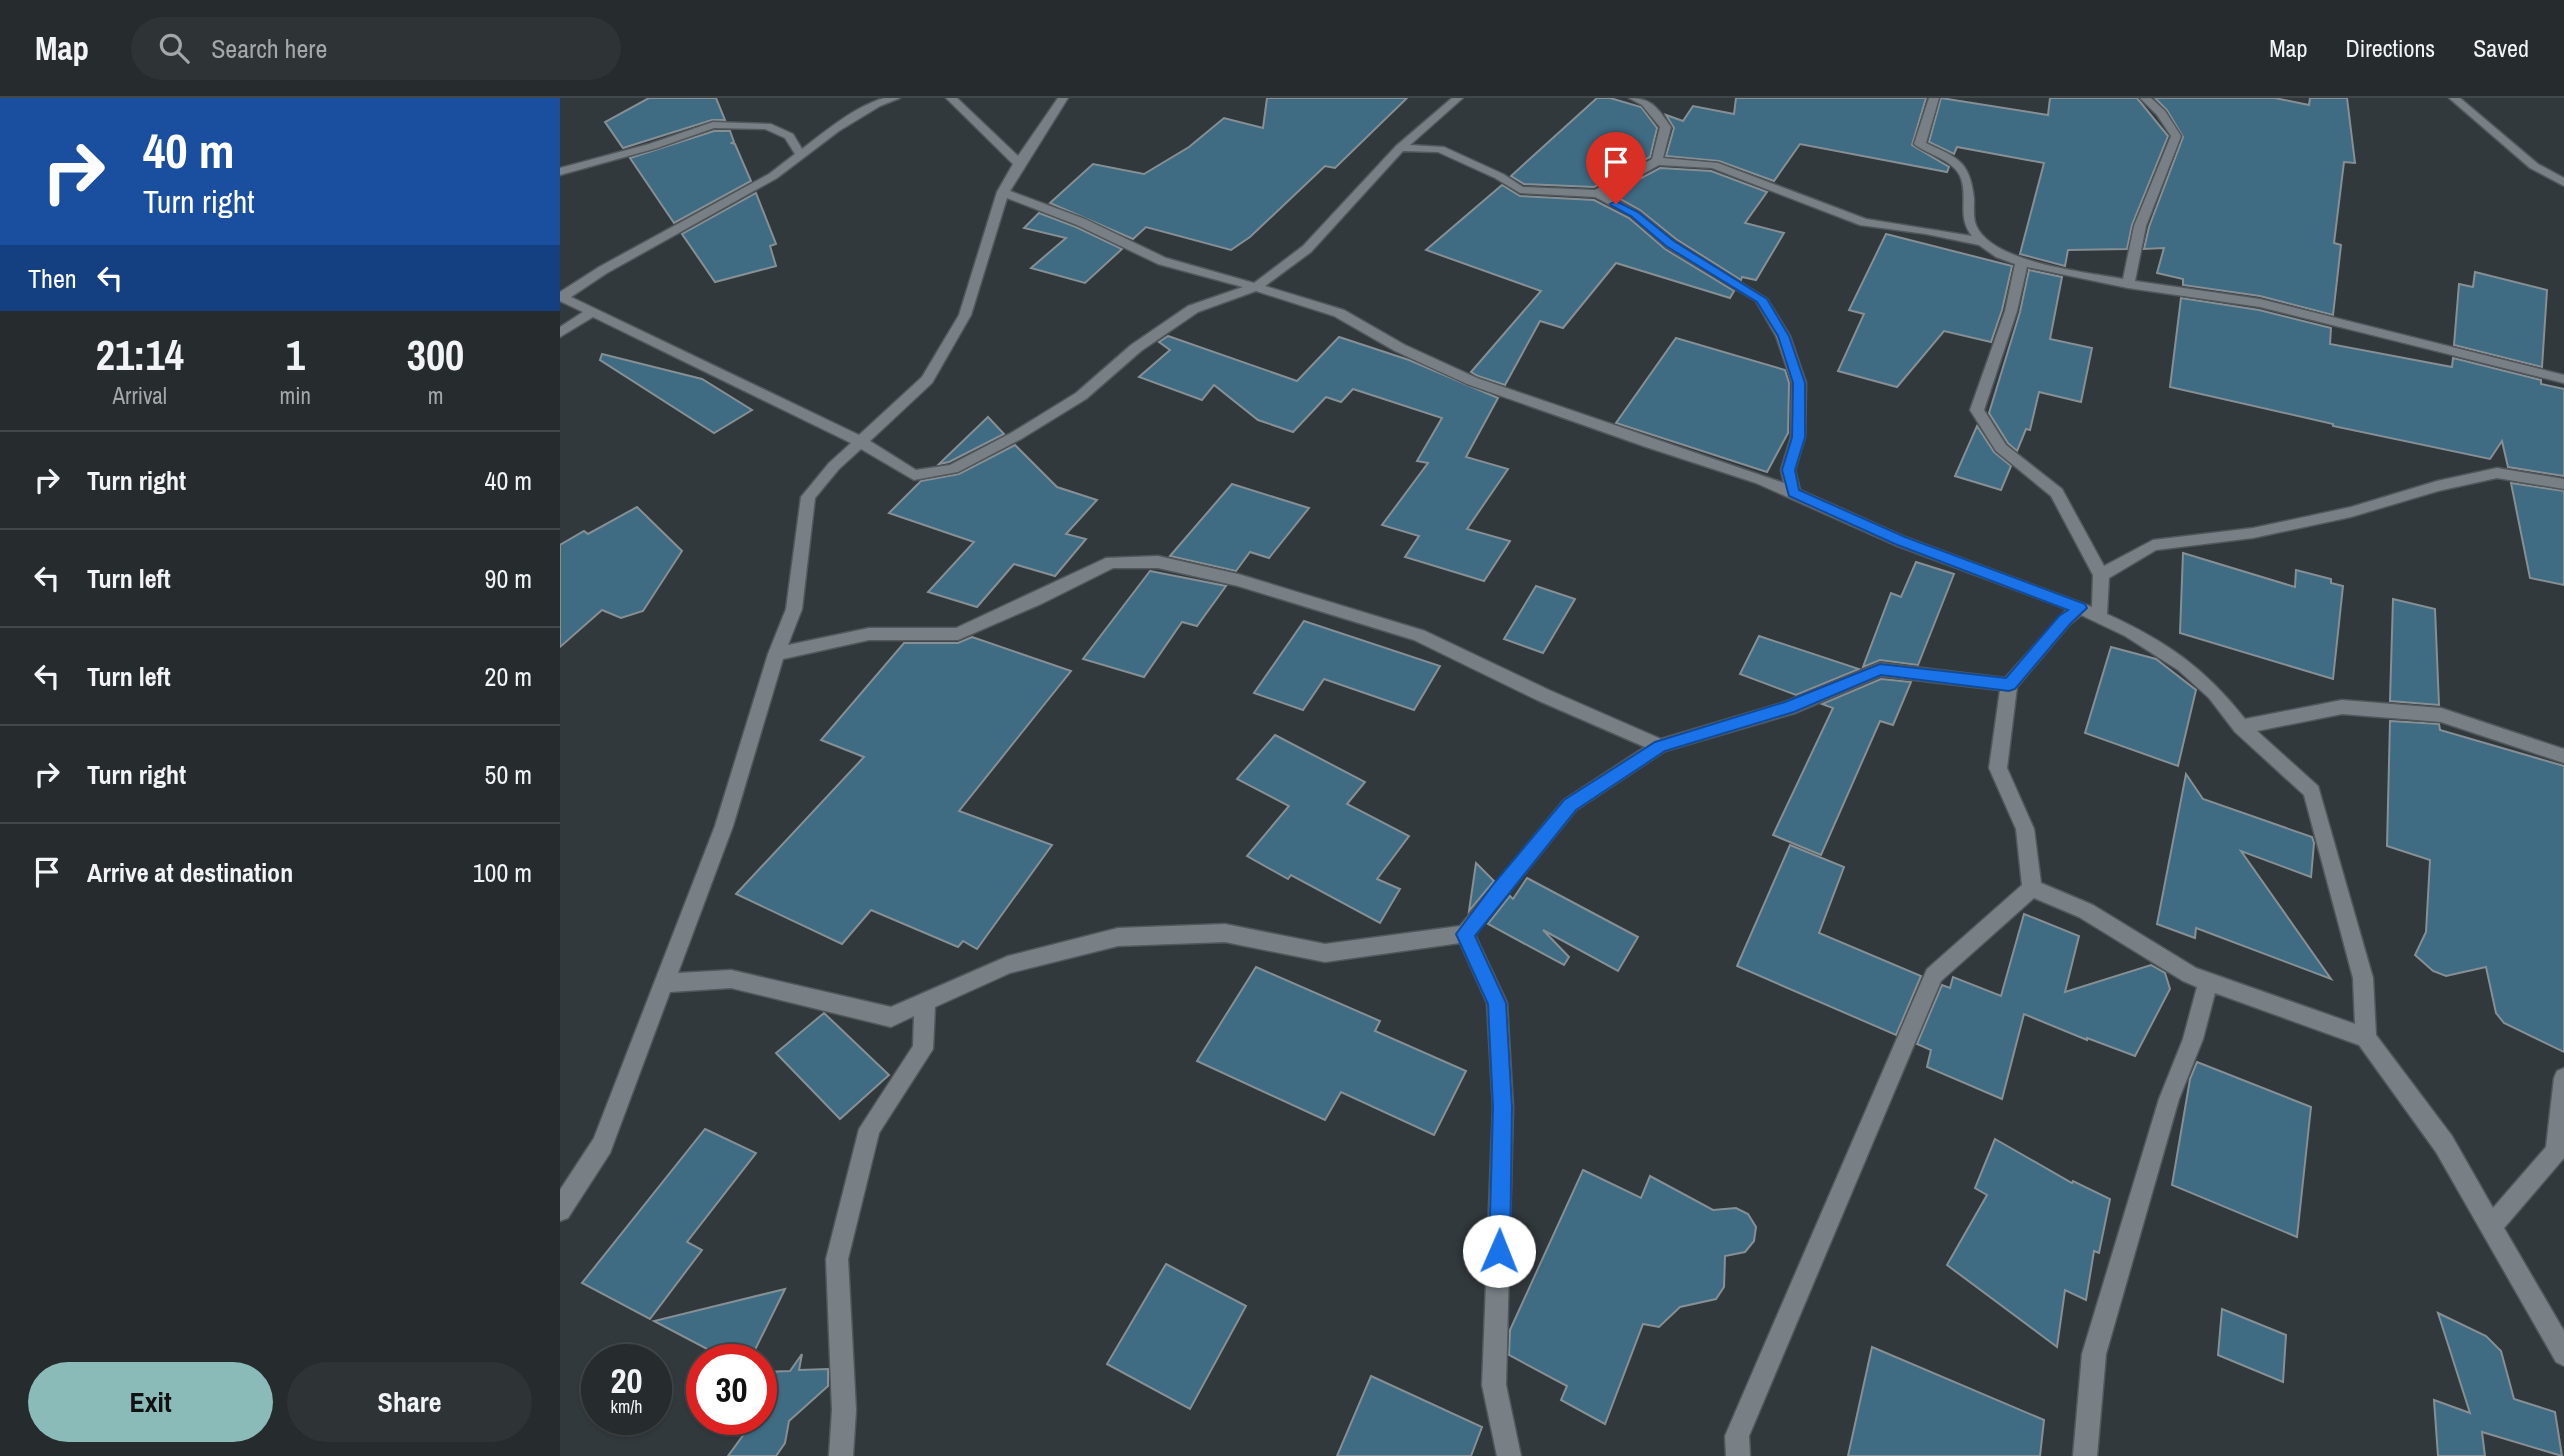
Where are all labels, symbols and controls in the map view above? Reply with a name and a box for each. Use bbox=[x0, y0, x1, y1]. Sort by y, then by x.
search box bbox=[131, 17, 621, 80]
text: Map bbox=[35, 26, 89, 70]
icon: search bbox=[155, 29, 193, 67]
text: Search here bbox=[211, 31, 327, 66]
text: Map bbox=[2269, 32, 2307, 64]
text: Directions bbox=[2345, 32, 2435, 64]
text: Saved bbox=[2473, 32, 2529, 64]
text: 40 m bbox=[143, 117, 235, 183]
icon: right bbox=[28, 126, 119, 217]
pin bbox=[1586, 132, 1646, 204]
icon: arrive bbox=[1597, 143, 1635, 181]
text: Turn right bbox=[143, 180, 255, 223]
icon: left bbox=[91, 259, 129, 297]
text: Then bbox=[28, 261, 77, 296]
text: 21:14 bbox=[96, 327, 184, 383]
text: 1 bbox=[286, 327, 305, 383]
text: 300 bbox=[407, 327, 464, 383]
text: Arrival bbox=[113, 380, 167, 411]
text: min bbox=[280, 380, 311, 411]
text: m bbox=[428, 380, 443, 411]
icon: right bbox=[28, 461, 66, 499]
text: Turn right bbox=[87, 463, 186, 498]
text: 40 m bbox=[485, 463, 532, 498]
icon: left bbox=[28, 559, 66, 597]
text: Turn left bbox=[87, 561, 171, 596]
text: 90 m bbox=[485, 561, 532, 596]
icon: left bbox=[28, 657, 66, 695]
text: Turn left bbox=[87, 659, 171, 694]
text: 20 m bbox=[485, 659, 532, 694]
icon: right bbox=[28, 755, 66, 793]
text: Turn right bbox=[87, 757, 186, 792]
text: 50 m bbox=[485, 757, 532, 792]
icon: arrive bbox=[28, 853, 66, 891]
text: Arrive at destination bbox=[87, 855, 293, 890]
text: 100 m bbox=[473, 855, 532, 890]
position arrow bbox=[1462, 1214, 1536, 1288]
speed limit sign: 30 bbox=[686, 1344, 777, 1435]
text: 20 bbox=[611, 1357, 642, 1404]
button: Exit bbox=[28, 1362, 273, 1442]
button: Share bbox=[287, 1362, 532, 1442]
text: km/h bbox=[611, 1394, 643, 1419]

